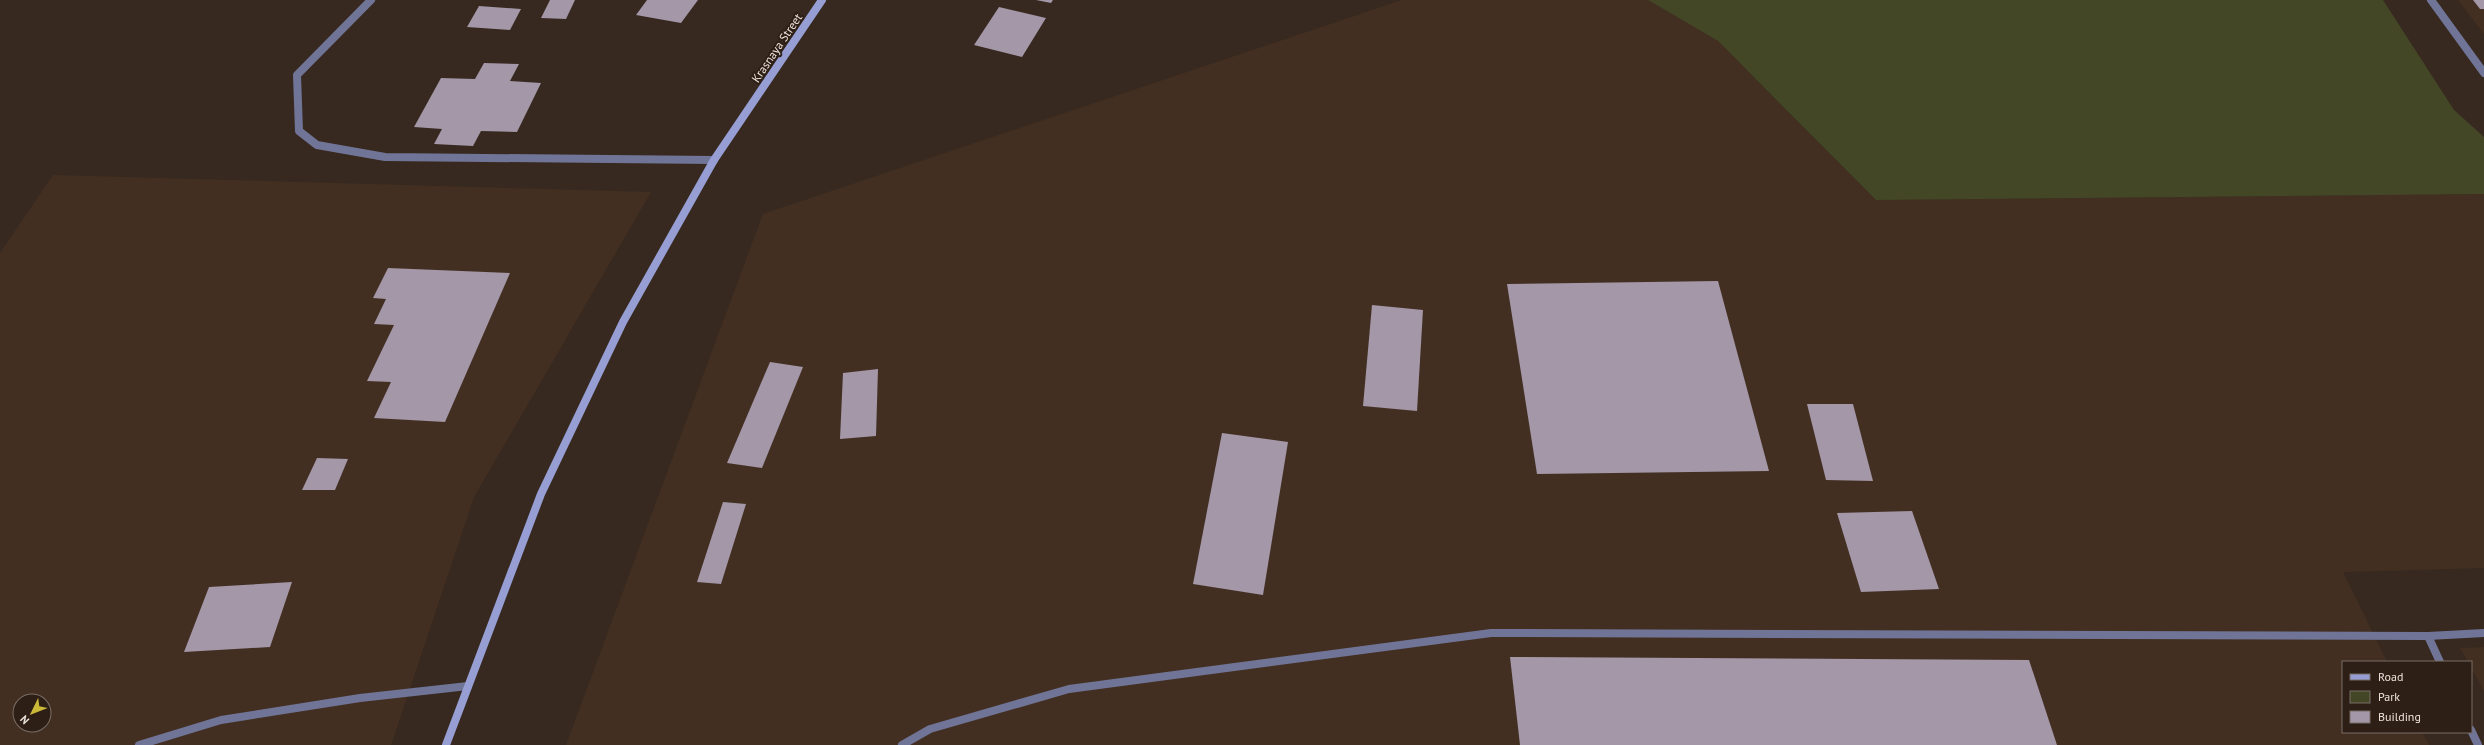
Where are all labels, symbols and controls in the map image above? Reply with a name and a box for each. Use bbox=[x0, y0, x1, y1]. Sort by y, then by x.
street label: Krasnaya Street bbox=[748, 10, 805, 85]
legend bbox=[2342, 661, 2472, 733]
text: Road bbox=[2378, 669, 2403, 684]
text: Park bbox=[2378, 689, 2400, 704]
north arrow bbox=[12, 693, 52, 733]
text: Building bbox=[2378, 709, 2421, 724]
text: N bbox=[17, 712, 32, 727]

